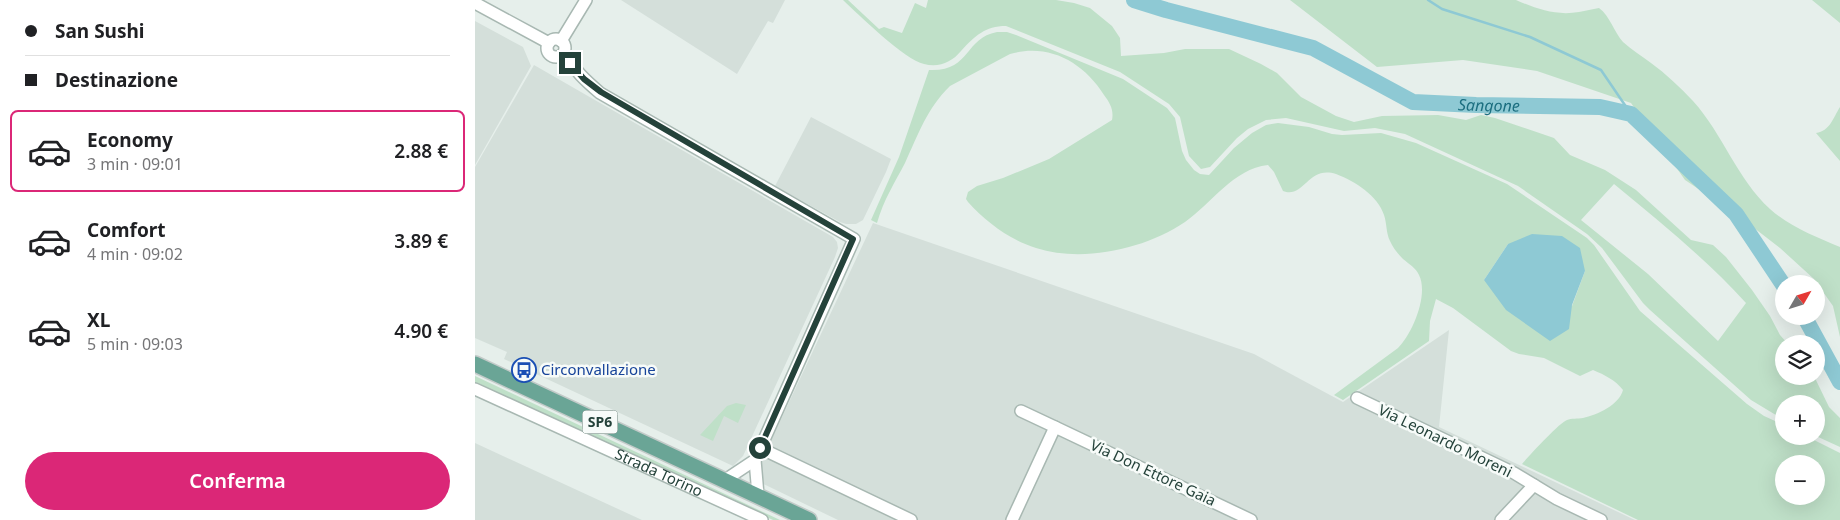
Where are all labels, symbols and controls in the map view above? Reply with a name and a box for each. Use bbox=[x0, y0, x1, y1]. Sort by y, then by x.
text: San Sushi bbox=[55, 18, 145, 44]
route end bbox=[559, 52, 581, 74]
text: Destinazione bbox=[55, 67, 178, 93]
water label: Sangone bbox=[1457, 93, 1520, 117]
text: Economy bbox=[87, 127, 173, 153]
icon: car bbox=[27, 129, 72, 174]
text: 2.88 € bbox=[394, 138, 448, 164]
text: 3 min · 09:01 bbox=[87, 153, 183, 175]
text: Comfort bbox=[87, 217, 166, 243]
icon: car bbox=[27, 219, 72, 264]
text: 3.89 € bbox=[394, 228, 448, 254]
text: 4 min · 09:02 bbox=[87, 243, 183, 265]
north arrow bbox=[1775, 275, 1825, 325]
map controls bbox=[1775, 275, 1825, 505]
text: XL bbox=[87, 307, 110, 333]
icon: car bbox=[27, 309, 72, 354]
text: 4.90 € bbox=[394, 318, 448, 344]
text: 5 min · 09:03 bbox=[87, 333, 183, 355]
button: layers bbox=[1775, 335, 1825, 385]
bus stop icon: Circonvallazione bbox=[511, 357, 537, 383]
place label: Circonvallazione bbox=[541, 359, 656, 379]
button: + bbox=[1775, 395, 1825, 445]
street label: Via Leonardo Moreni bbox=[1375, 399, 1516, 481]
road number: SP6 bbox=[583, 411, 617, 434]
street label: Via Don Ettore Gaia bbox=[1087, 434, 1220, 510]
route start bbox=[749, 437, 771, 459]
street label: Strada Torino bbox=[612, 443, 706, 501]
button: Conferma bbox=[25, 452, 450, 510]
button: − bbox=[1775, 455, 1825, 505]

